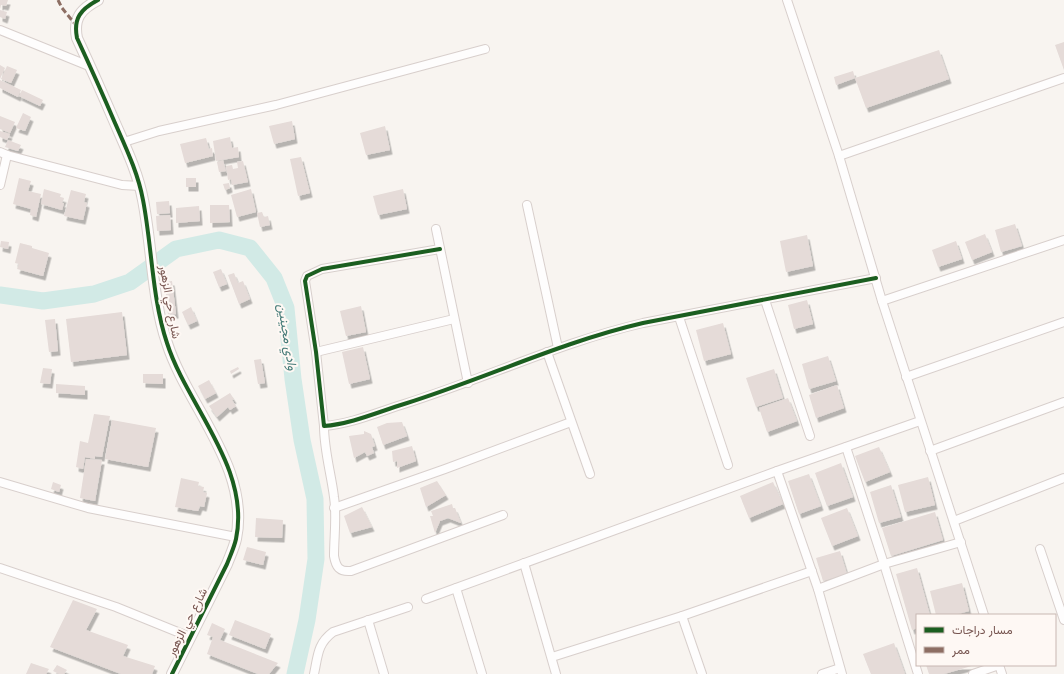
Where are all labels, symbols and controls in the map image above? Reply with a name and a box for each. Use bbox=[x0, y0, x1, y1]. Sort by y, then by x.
street label: شارع حي الزهور bbox=[154, 263, 184, 340]
water label: وادي مجينين bbox=[272, 303, 301, 372]
street label: شارع حي الزهور bbox=[163, 585, 213, 661]
legend bbox=[916, 614, 1056, 666]
text: مسار دراجات bbox=[952, 622, 1013, 638]
text: ممر bbox=[951, 642, 970, 658]

